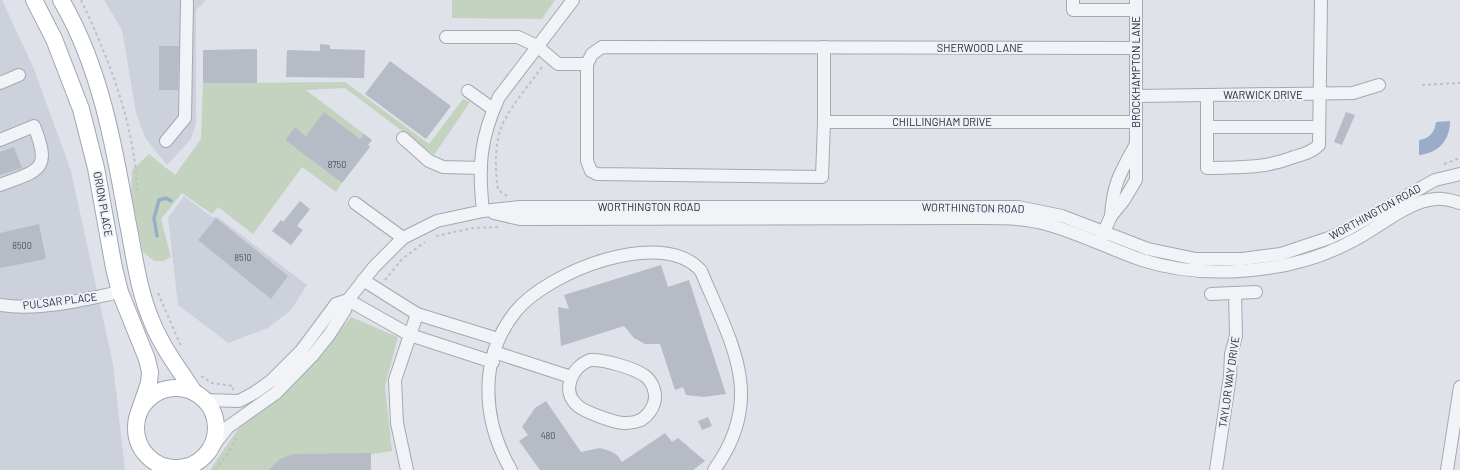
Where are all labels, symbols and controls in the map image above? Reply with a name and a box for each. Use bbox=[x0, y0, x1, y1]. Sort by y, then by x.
street label: BROCKHAMPTON LANE bbox=[1129, 16, 1142, 128]
street label: SHERWOOD LANE bbox=[937, 41, 1024, 54]
street label: WARWICK DRIVE bbox=[1223, 88, 1303, 101]
street label: CHILLINGHAM DRIVE bbox=[892, 115, 992, 128]
house number: 8750 bbox=[328, 159, 346, 170]
street label: ORION PLACE bbox=[91, 170, 116, 238]
street label: WORTHINGTON ROAD bbox=[1327, 181, 1423, 242]
street label: WORTHINGTON ROAD bbox=[598, 200, 701, 213]
street label: WORTHINGTON ROAD bbox=[922, 200, 1025, 215]
house number: 8500 bbox=[12, 240, 32, 251]
house number: 8510 bbox=[234, 252, 252, 263]
street label: PULSAR PLACE bbox=[22, 289, 98, 312]
street label: TAYLOR WAY DRIVE bbox=[1216, 335, 1241, 428]
house number: 480 bbox=[541, 430, 555, 441]

